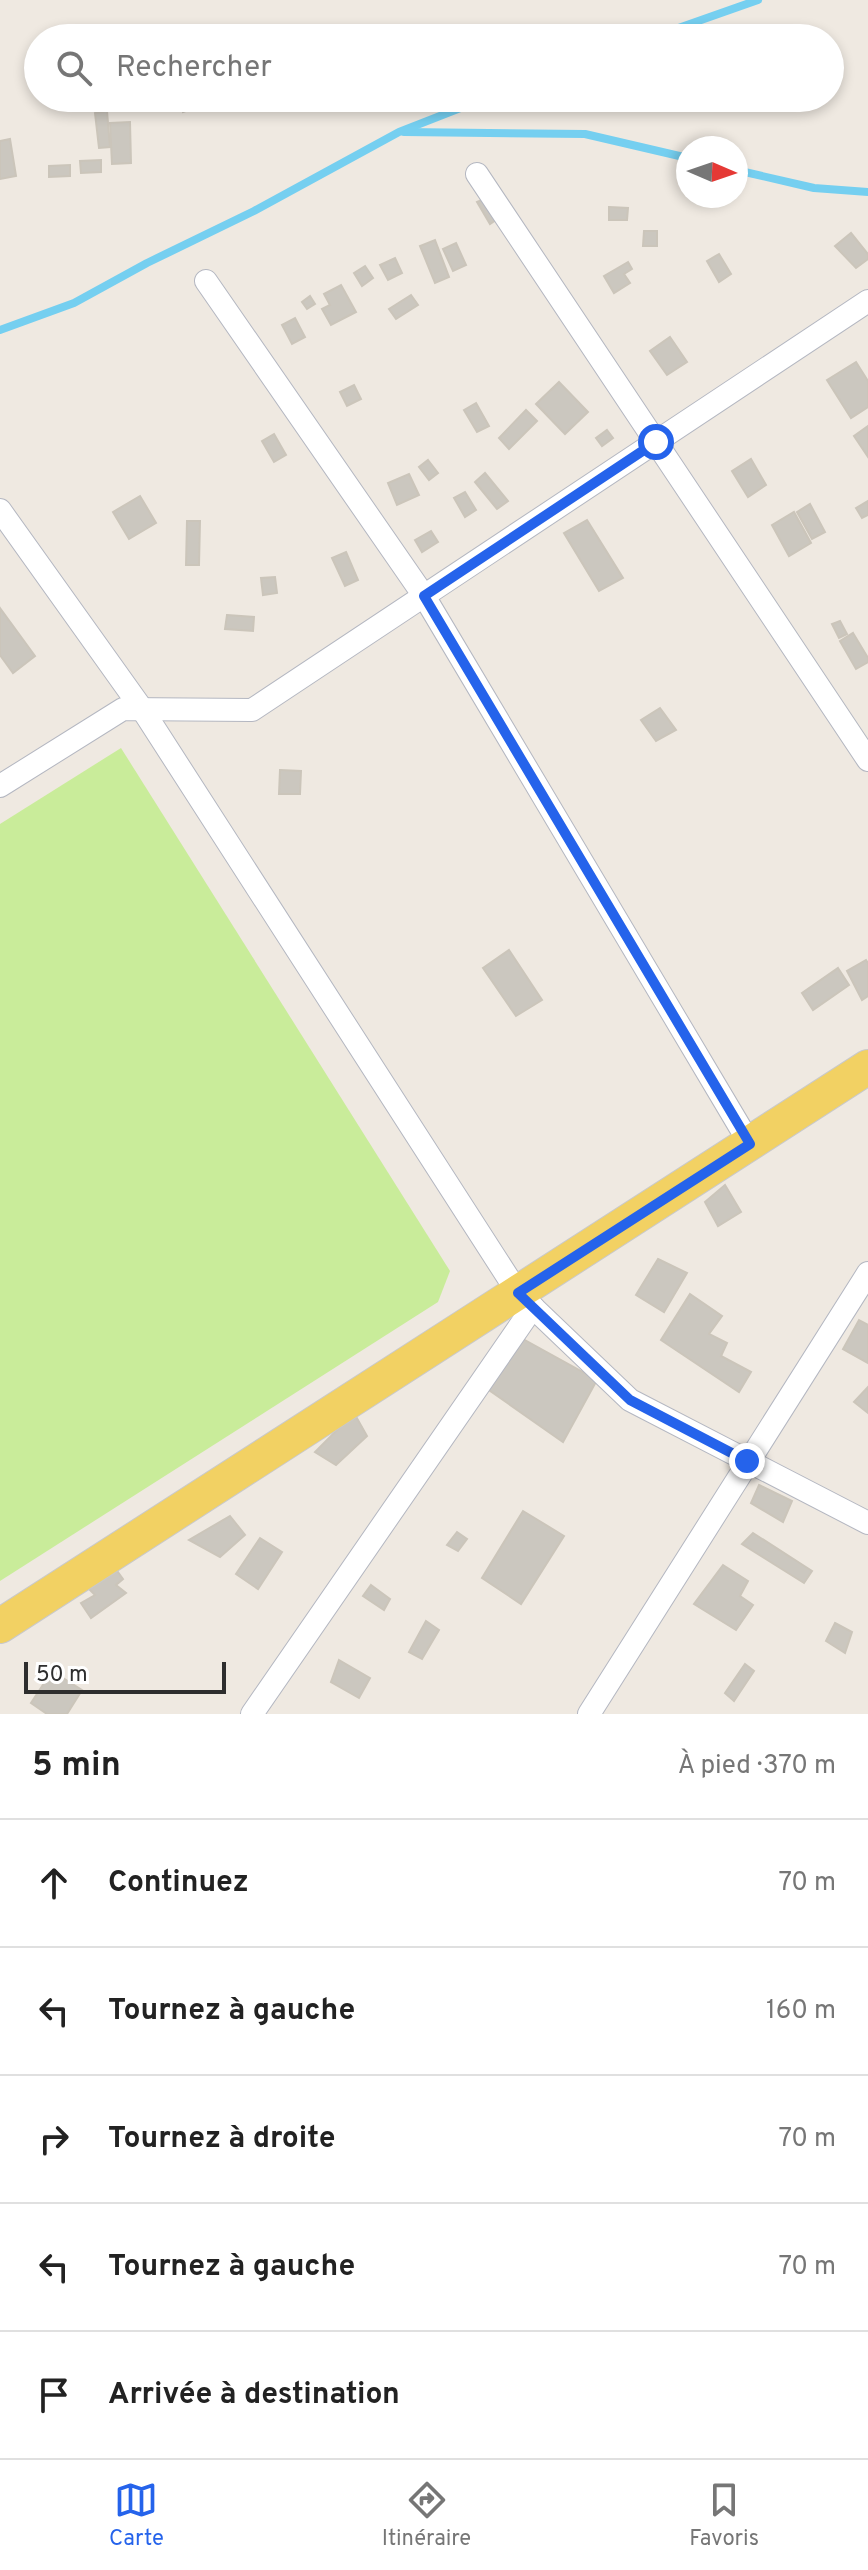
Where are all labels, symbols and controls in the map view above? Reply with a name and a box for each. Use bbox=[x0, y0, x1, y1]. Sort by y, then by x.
search box bbox=[24, 24, 844, 112]
icon: search bbox=[52, 46, 96, 90]
text: Rechercher bbox=[116, 50, 272, 87]
north arrow bbox=[676, 136, 748, 208]
route start bbox=[638, 424, 674, 460]
route end bbox=[729, 1443, 765, 1479]
scale bar bbox=[24, 1658, 226, 1694]
text: 50 m bbox=[36, 1662, 88, 1689]
text: 5 min bbox=[32, 1745, 121, 1788]
text: À pied · 370 m bbox=[678, 1750, 836, 1783]
icon: ahead bbox=[32, 1861, 76, 1905]
text: Continuez bbox=[108, 1865, 249, 1902]
text: 70 m bbox=[778, 1867, 836, 1900]
icon: left bbox=[32, 1989, 76, 2033]
text: Tournez à gauche bbox=[108, 1993, 355, 2030]
text: 160 m bbox=[766, 1995, 836, 2028]
icon: right bbox=[32, 2117, 76, 2161]
text: Tournez à droite bbox=[108, 2121, 336, 2158]
text: 70 m bbox=[778, 2123, 836, 2156]
icon: left bbox=[32, 2245, 76, 2289]
text: Tournez à gauche bbox=[108, 2249, 355, 2286]
text: 70 m bbox=[778, 2251, 836, 2284]
icon: arrive bbox=[32, 2373, 76, 2417]
text: Arrivée à destination bbox=[108, 2377, 400, 2414]
tab: Carte bbox=[109, 2478, 164, 2553]
tab: Itinéraire bbox=[382, 2478, 471, 2553]
tab: Favoris bbox=[689, 2478, 759, 2553]

